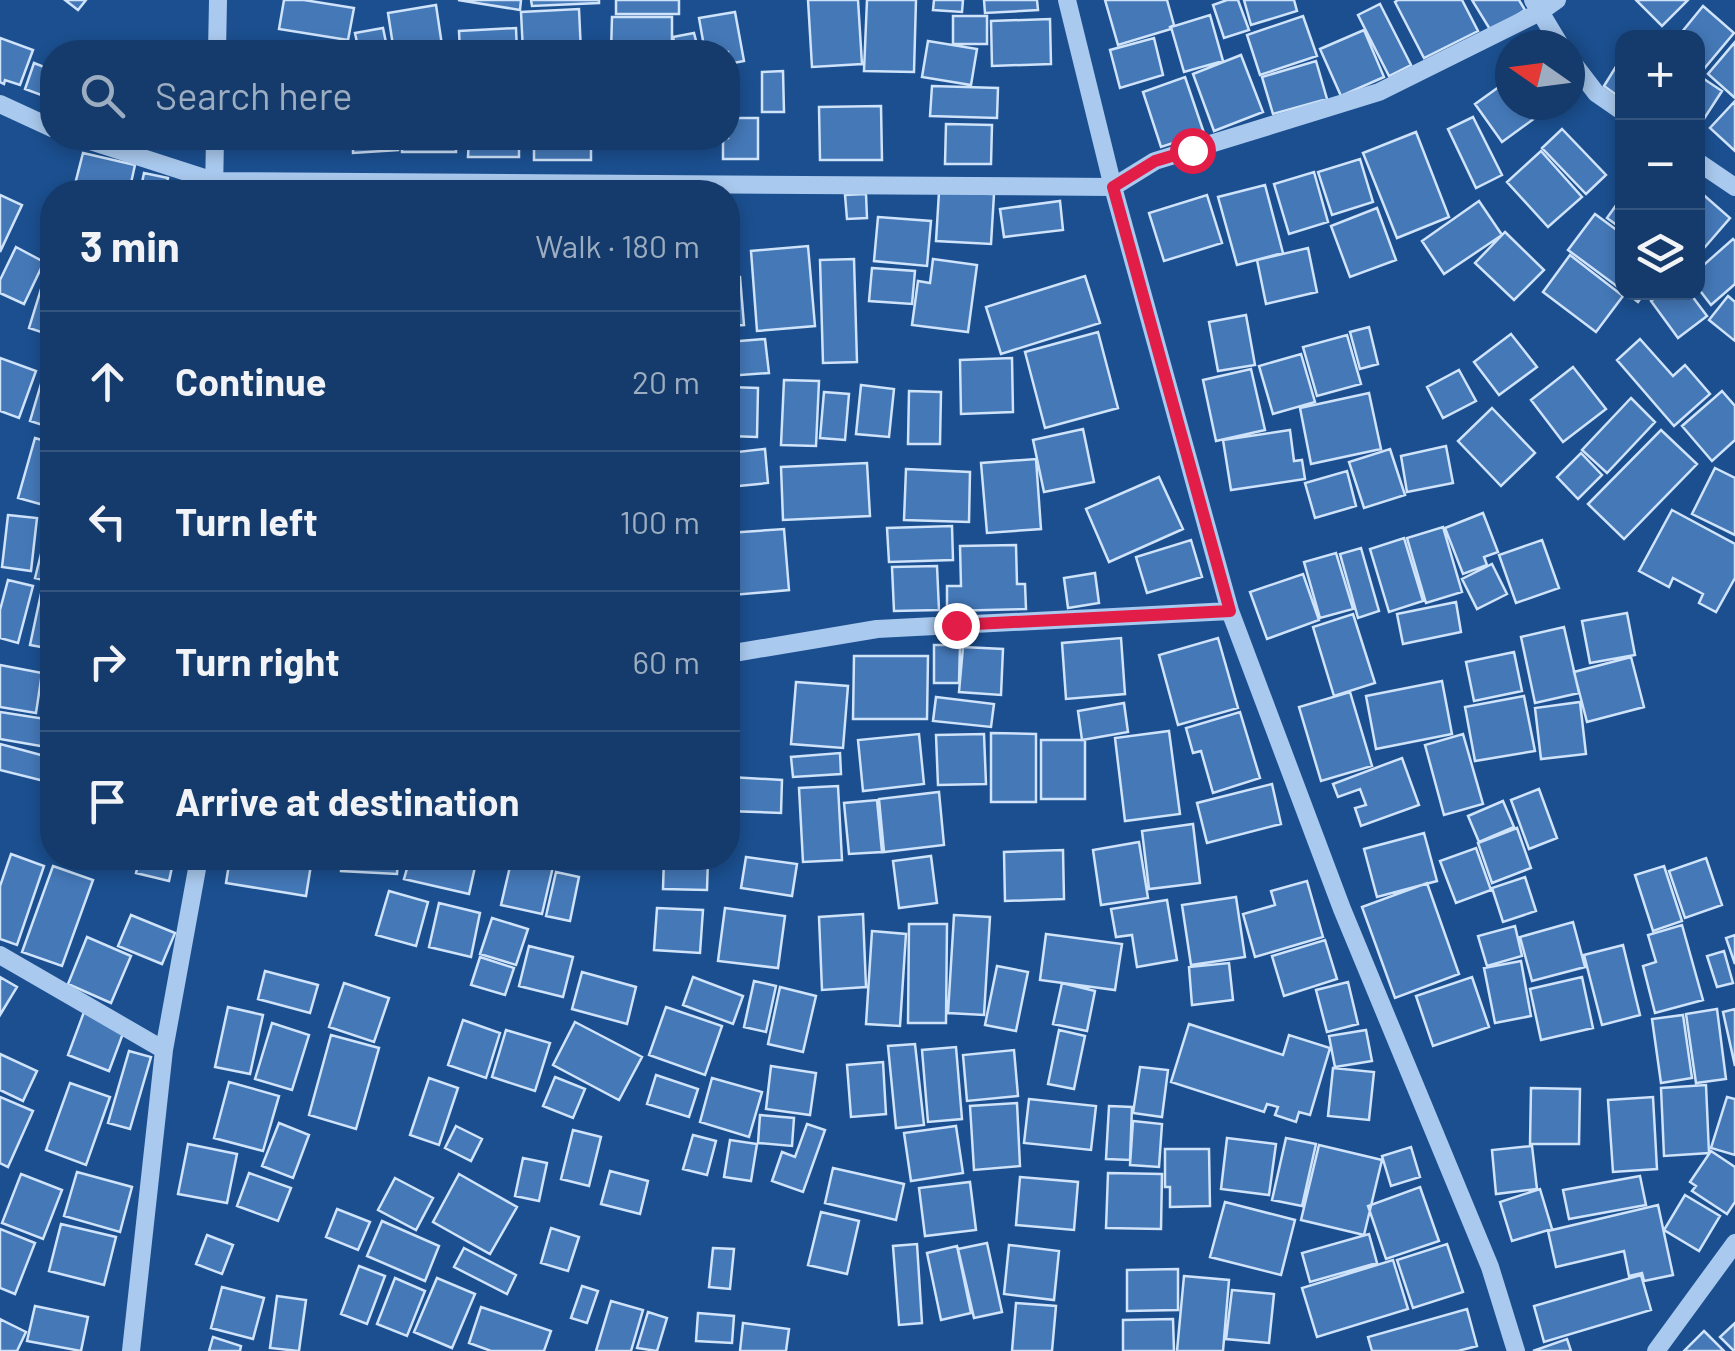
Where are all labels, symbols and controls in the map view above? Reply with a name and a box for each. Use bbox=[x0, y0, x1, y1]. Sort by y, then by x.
north arrow bbox=[1495, 30, 1585, 120]
map controls bbox=[1615, 30, 1705, 300]
button: + bbox=[1615, 30, 1705, 120]
search box bbox=[40, 40, 740, 150]
icon: search bbox=[75, 68, 130, 123]
text: Search here bbox=[155, 72, 353, 118]
button: − bbox=[1615, 120, 1705, 210]
route start bbox=[1170, 128, 1216, 174]
button: layers bbox=[1615, 210, 1705, 300]
text: 3 min bbox=[80, 220, 180, 270]
text: Walk · 180 m bbox=[535, 226, 700, 264]
icon: ahead bbox=[80, 354, 135, 409]
text: Continue bbox=[175, 358, 326, 404]
text: 20 m bbox=[632, 362, 700, 400]
icon: left bbox=[80, 494, 135, 549]
text: Turn left bbox=[175, 498, 318, 544]
text: 100 m bbox=[620, 502, 700, 540]
route end bbox=[934, 603, 980, 649]
icon: right bbox=[80, 634, 135, 689]
text: Turn right bbox=[175, 638, 340, 684]
text: 60 m bbox=[633, 642, 700, 680]
icon: arrive bbox=[80, 774, 135, 829]
text: Arrive at destination bbox=[175, 778, 520, 824]

